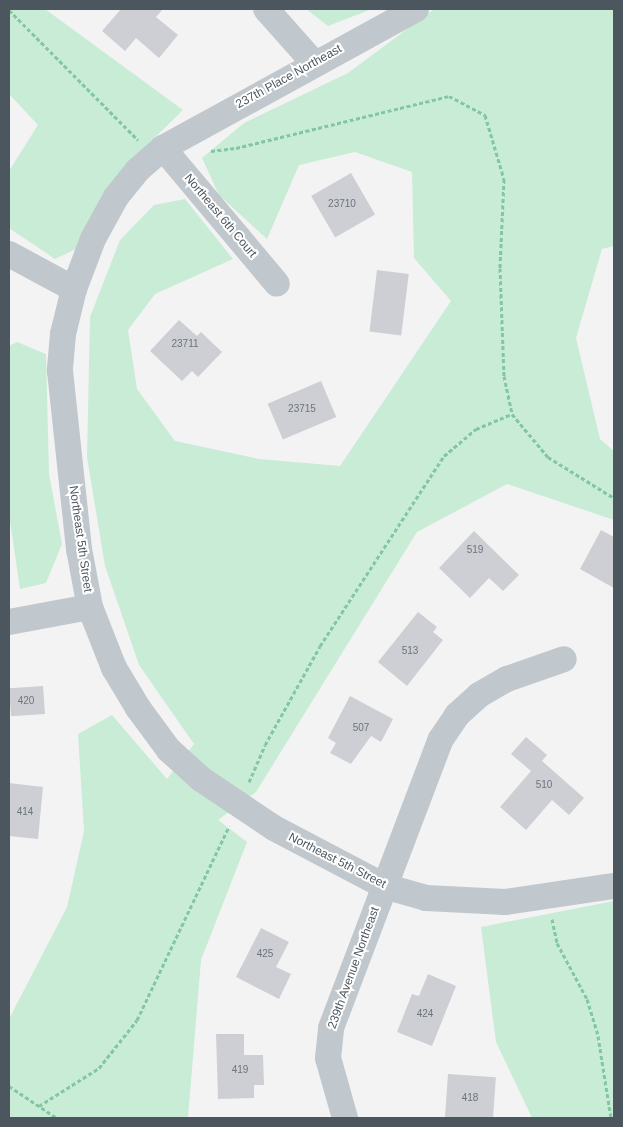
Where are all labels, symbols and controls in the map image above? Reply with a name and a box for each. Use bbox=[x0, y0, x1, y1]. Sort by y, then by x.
street label: 237th Place Northeast bbox=[234, 42, 344, 112]
street label: Northeast 6th Court bbox=[181, 171, 259, 261]
house number: 23710 bbox=[328, 198, 356, 210]
house number: 23711 bbox=[171, 338, 199, 350]
house number: 23715 bbox=[288, 403, 316, 415]
street label: Northeast 5th Street bbox=[65, 485, 95, 593]
house number: 519 bbox=[467, 544, 483, 556]
house number: 513 bbox=[402, 645, 418, 657]
house number: 420 bbox=[18, 695, 34, 707]
house number: 507 bbox=[353, 722, 369, 734]
house number: 510 bbox=[536, 779, 552, 791]
house number: 414 bbox=[17, 806, 33, 818]
street label: Northeast 5th Street bbox=[286, 830, 388, 892]
street label: 239th Avenue Northeast bbox=[325, 905, 383, 1031]
house number: 425 bbox=[257, 948, 273, 960]
house number: 424 bbox=[417, 1008, 433, 1020]
house number: 419 bbox=[232, 1064, 248, 1076]
house number: 418 bbox=[462, 1092, 478, 1104]

